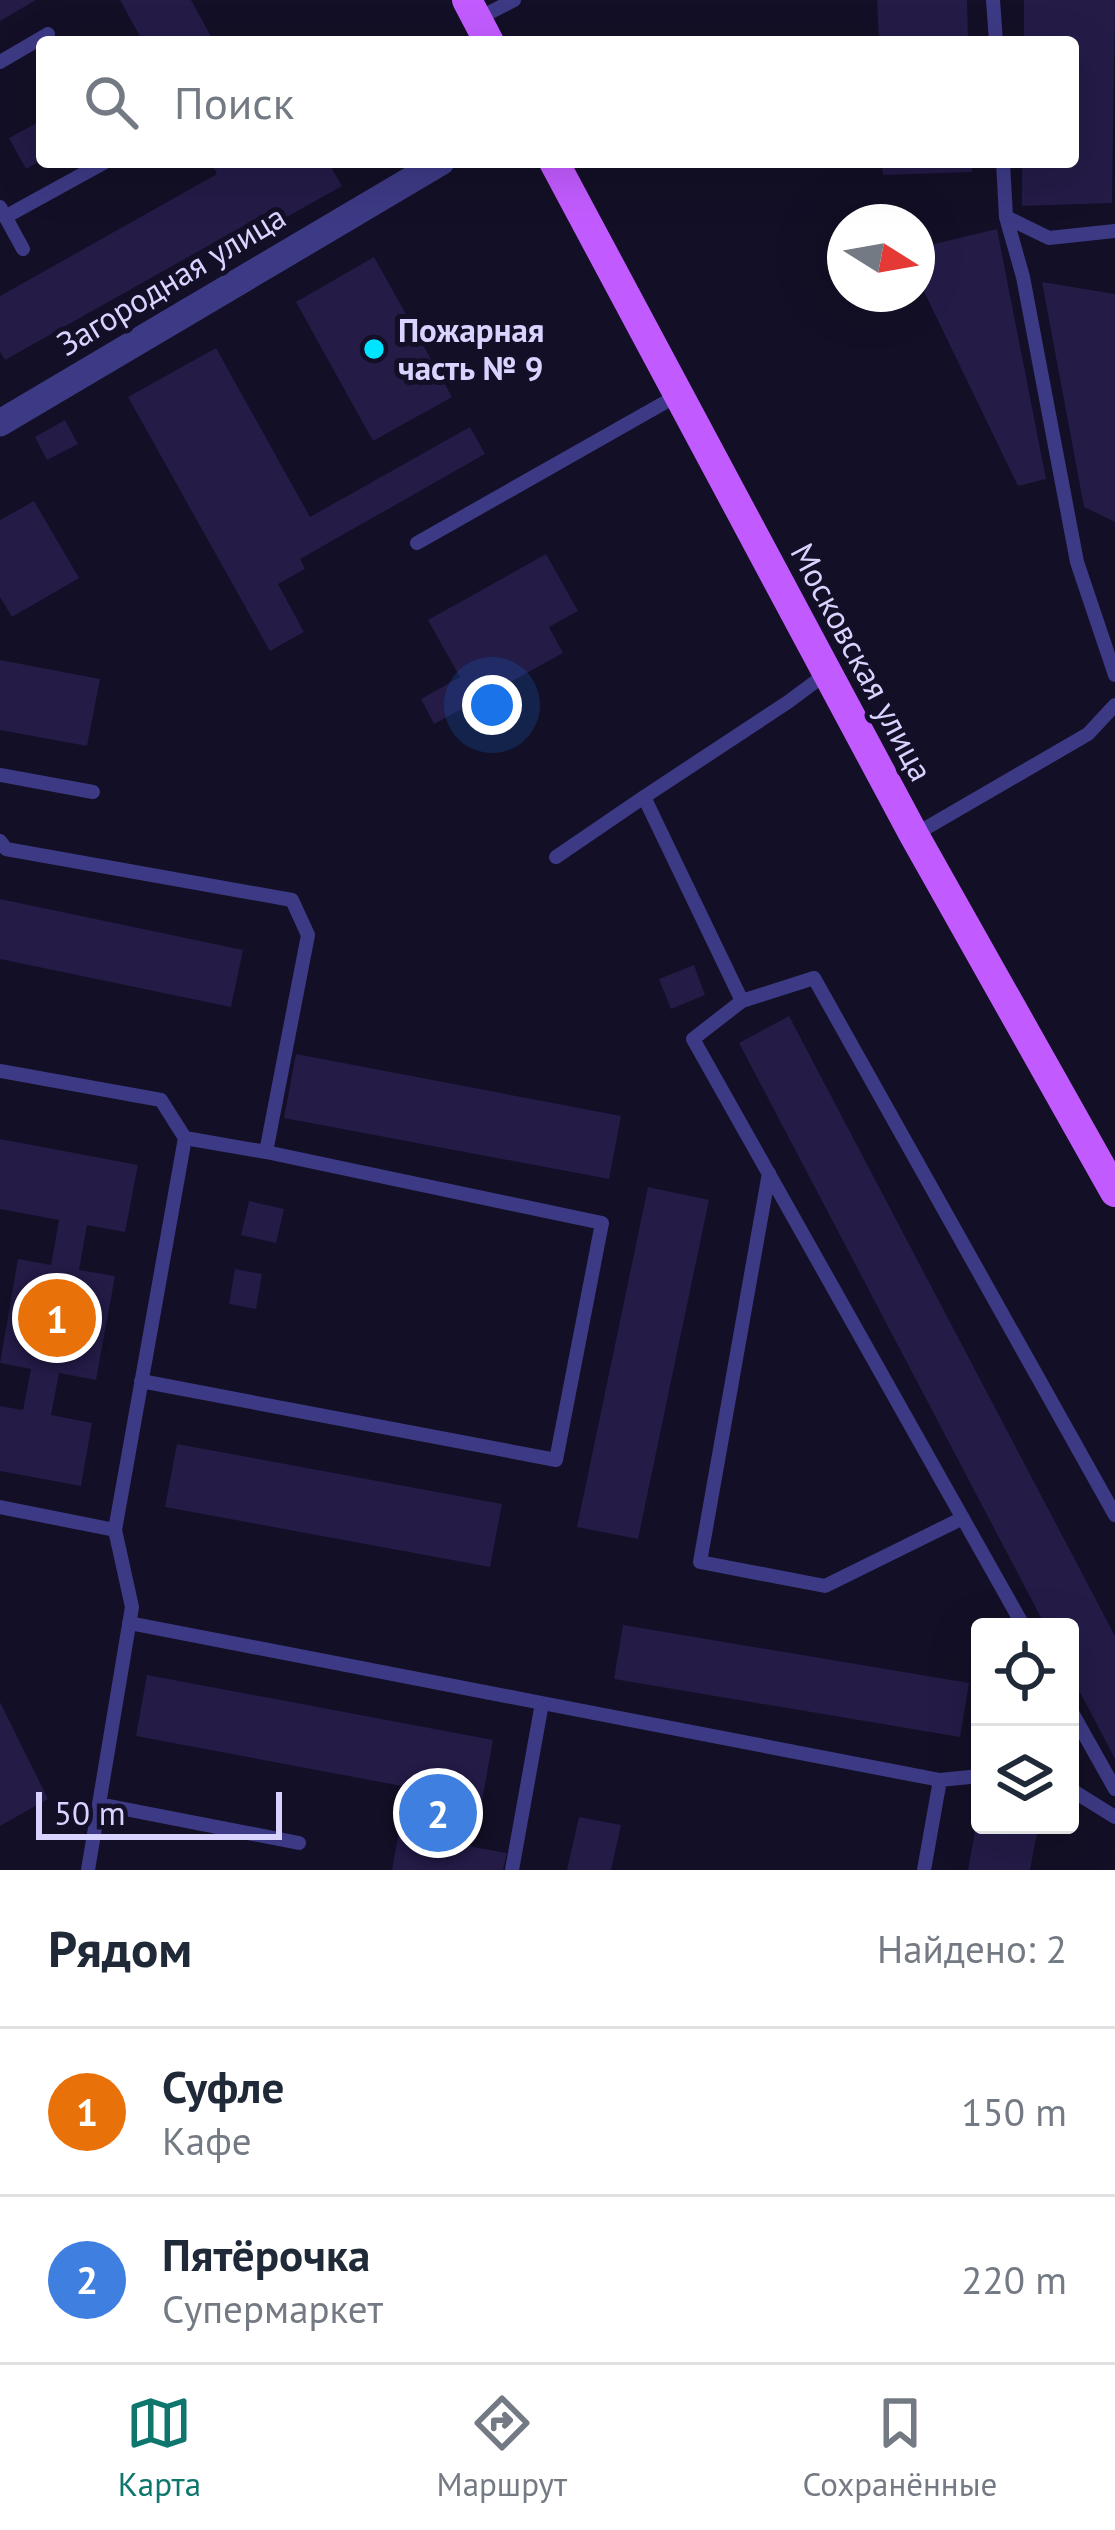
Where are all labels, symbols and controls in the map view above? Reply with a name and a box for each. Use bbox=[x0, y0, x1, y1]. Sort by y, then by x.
search box bbox=[36, 36, 1079, 168]
icon: search bbox=[78, 69, 144, 135]
text: Поиск bbox=[174, 73, 294, 131]
street label: Загородная улица bbox=[48, 194, 293, 365]
north arrow bbox=[827, 204, 935, 312]
place label: Пожарная часть № 9 bbox=[398, 308, 544, 389]
marker: Пожарная часть № 9 bbox=[361, 336, 387, 362]
street label: Московская улица bbox=[782, 535, 943, 788]
your location bbox=[462, 675, 522, 735]
pin: 1 bbox=[18, 1273, 96, 1363]
map controls bbox=[971, 1618, 1079, 1834]
button: locate bbox=[971, 1618, 1079, 1726]
button: layers bbox=[971, 1726, 1079, 1834]
pin: 2 bbox=[399, 1768, 477, 1858]
scale bar bbox=[36, 1786, 282, 1839]
text: 50 m bbox=[54, 1791, 126, 1834]
text: Рядом bbox=[48, 1915, 192, 1981]
text: Найдено: 2 bbox=[877, 1923, 1067, 1974]
text: Суфле bbox=[162, 2057, 284, 2115]
text: 1 bbox=[76, 2086, 98, 2137]
text: 150 m bbox=[961, 2086, 1067, 2137]
text: Кафе bbox=[162, 2115, 251, 2166]
text: Пятёрочка bbox=[162, 2225, 370, 2283]
text: 2 bbox=[76, 2254, 98, 2305]
text: 220 m bbox=[961, 2254, 1067, 2305]
text: Супермаркет bbox=[162, 2283, 383, 2334]
tab: Карта bbox=[118, 2390, 201, 2505]
tab: Маршрут bbox=[437, 2390, 567, 2505]
tab: Сохранённые bbox=[803, 2390, 997, 2505]

